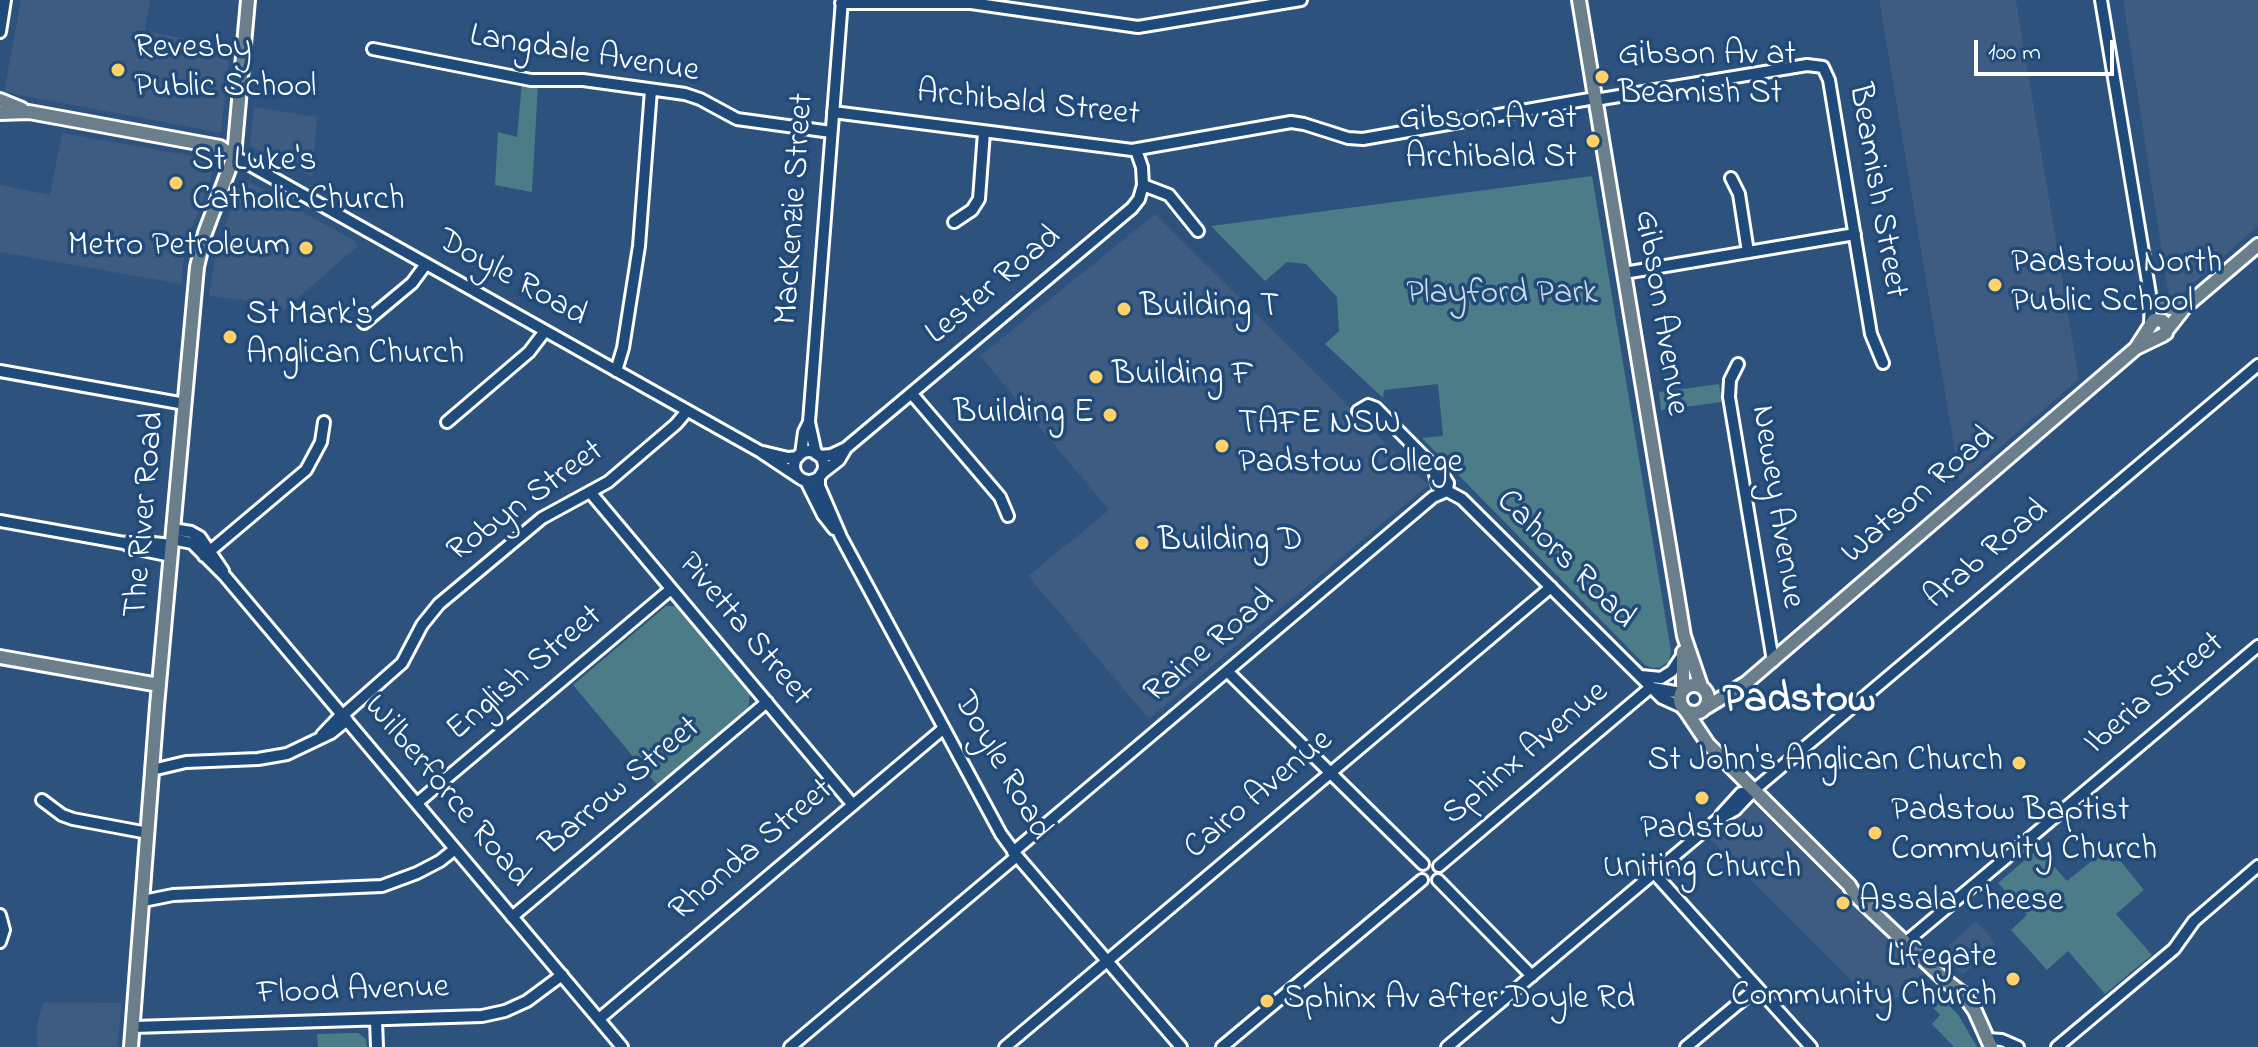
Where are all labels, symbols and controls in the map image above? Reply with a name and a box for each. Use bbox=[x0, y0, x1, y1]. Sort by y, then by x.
street label: Langdale Avenue bbox=[466, 18, 702, 94]
scale bar bbox=[1978, 24, 2118, 74]
place label: Revesby Public School bbox=[134, 30, 316, 110]
text: 100 m bbox=[1988, 36, 2041, 71]
place label: Gibson Av at Beamish St bbox=[1618, 37, 1796, 116]
marker: Revesby Public School bbox=[109, 61, 127, 79]
marker: Gibson Av at Beamish St bbox=[1593, 68, 1611, 86]
street label: Archibald Street bbox=[914, 74, 1142, 138]
street label: Beamish Street bbox=[1836, 81, 1914, 301]
street label: MacKenzie Street bbox=[769, 92, 825, 326]
place label: Gibson Av at Archibald St bbox=[1399, 101, 1577, 180]
marker: Gibson Av at Archibald St bbox=[1584, 132, 1602, 150]
place label: St Luke's Catholic Church bbox=[192, 143, 405, 222]
marker: St Luke's Catholic Church bbox=[167, 174, 185, 192]
street label: Gibson Avenue bbox=[1623, 207, 1695, 419]
street label: Lester Road bbox=[919, 218, 1071, 356]
street label: Doyle Road bbox=[429, 222, 593, 338]
place label: Metro Petroleum bbox=[68, 228, 290, 268]
marker: Metro Petroleum bbox=[297, 239, 315, 257]
place label: Padstow North Public School bbox=[2011, 245, 2222, 324]
park label: Playford Park bbox=[1406, 276, 1598, 316]
marker: Padstow North Public School bbox=[1986, 276, 2004, 294]
place label: Building T bbox=[1140, 289, 1279, 329]
place label: St Mark's Anglican Church bbox=[246, 297, 464, 376]
marker: Building T bbox=[1115, 300, 1133, 318]
marker: St Mark's Anglican Church bbox=[221, 328, 239, 346]
place label: Building F bbox=[1112, 357, 1254, 397]
marker: Building F bbox=[1087, 368, 1105, 386]
place label: Building E bbox=[954, 395, 1094, 435]
street label: Newey Avenue bbox=[1739, 403, 1811, 611]
marker: Building E bbox=[1101, 406, 1119, 424]
place label: TAFE NSW Padstow College bbox=[1238, 406, 1463, 486]
street label: The River Road bbox=[118, 410, 176, 620]
street label: Watson Road bbox=[1835, 419, 2005, 575]
street label: Robyn Street bbox=[441, 433, 613, 573]
marker: TAFE NSW Padstow College bbox=[1213, 437, 1231, 455]
street label: Cahors Road bbox=[1486, 483, 1642, 639]
street label: Arab Road bbox=[1917, 492, 2059, 620]
place label: Building D bbox=[1158, 523, 1303, 563]
marker: Building D bbox=[1133, 534, 1151, 552]
street label: Pivetta Street bbox=[667, 546, 819, 716]
street label: Raine Road bbox=[1137, 582, 1285, 714]
street label: English Street bbox=[440, 598, 612, 752]
street label: Iberia Street bbox=[2078, 625, 2234, 765]
street label: Sphinx Avenue bbox=[1436, 674, 1618, 836]
district label: Padstow bbox=[1723, 678, 1875, 728]
street label: Doyle Road bbox=[941, 685, 1059, 849]
street label: Wilberforce Road bbox=[353, 689, 537, 897]
street label: Barrow Street bbox=[534, 709, 710, 867]
street label: Cairo Avenue bbox=[1177, 722, 1343, 870]
place label: St John's Anglican Church bbox=[1648, 743, 2003, 783]
marker: St John's Anglican Church bbox=[2010, 754, 2028, 772]
street label: Rhonda Street bbox=[663, 772, 843, 932]
marker: Padstow Uniting Church bbox=[1693, 789, 1711, 807]
place label: Padstow Baptist Community Church bbox=[1891, 793, 2157, 872]
place label: Padstow Uniting Church bbox=[1603, 811, 1801, 890]
marker: Padstow Baptist Community Church bbox=[1866, 824, 1884, 842]
place label: Assala Cheese bbox=[1859, 883, 2063, 923]
marker: Assala Cheese bbox=[1834, 894, 1852, 912]
place label: Lifegate Community Church bbox=[1731, 939, 1997, 1018]
street label: Flood Avenue bbox=[256, 969, 450, 1017]
marker: Lifegate Community Church bbox=[2004, 970, 2022, 988]
place label: Sphinx Av after Doyle Rd bbox=[1283, 981, 1635, 1021]
marker: Sphinx Av after Doyle Rd bbox=[1258, 992, 1276, 1010]

